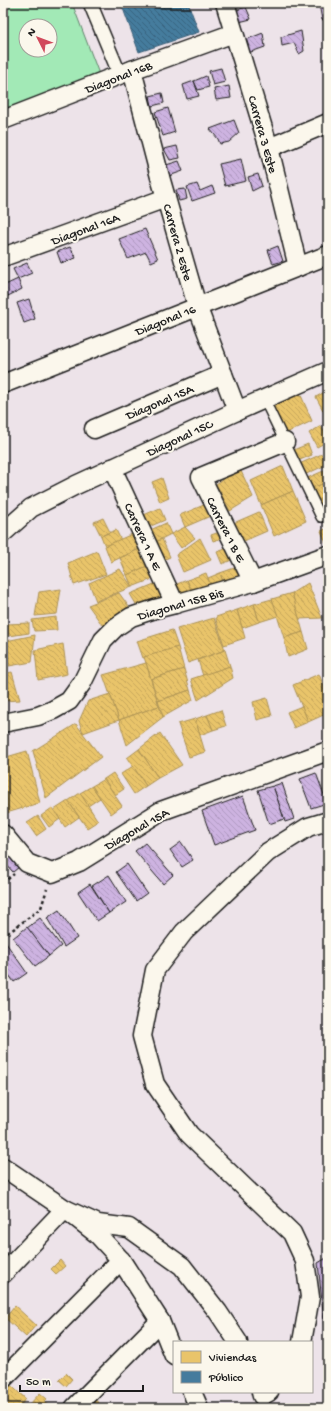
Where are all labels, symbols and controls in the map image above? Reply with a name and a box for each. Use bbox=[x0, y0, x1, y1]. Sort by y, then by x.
north arrow bbox=[18, 18, 58, 58]
text: N bbox=[25, 26, 39, 39]
street label: Diagonal 16B bbox=[82, 59, 155, 98]
street label: Carrera 3 Este bbox=[243, 94, 280, 175]
street label: Carrera 2 Este bbox=[158, 202, 195, 283]
street label: Diagonal 16A bbox=[49, 211, 123, 250]
street label: Diagonal 16 bbox=[133, 302, 199, 341]
street label: Diagonal 15A bbox=[123, 382, 197, 425]
street label: Diagonal 15C bbox=[144, 417, 216, 462]
street label: Carrera 1 B E bbox=[202, 495, 248, 566]
street label: Carrera 1 A E bbox=[120, 501, 164, 574]
street label: Diagonal 15B Bis bbox=[135, 586, 226, 625]
street label: Diagonal 15A bbox=[102, 805, 173, 855]
legend bbox=[173, 1341, 313, 1393]
text: Viviendas bbox=[208, 1352, 257, 1366]
scale bar bbox=[20, 1367, 143, 1393]
text: Público bbox=[208, 1372, 243, 1386]
text: 50 m bbox=[26, 1376, 51, 1390]

